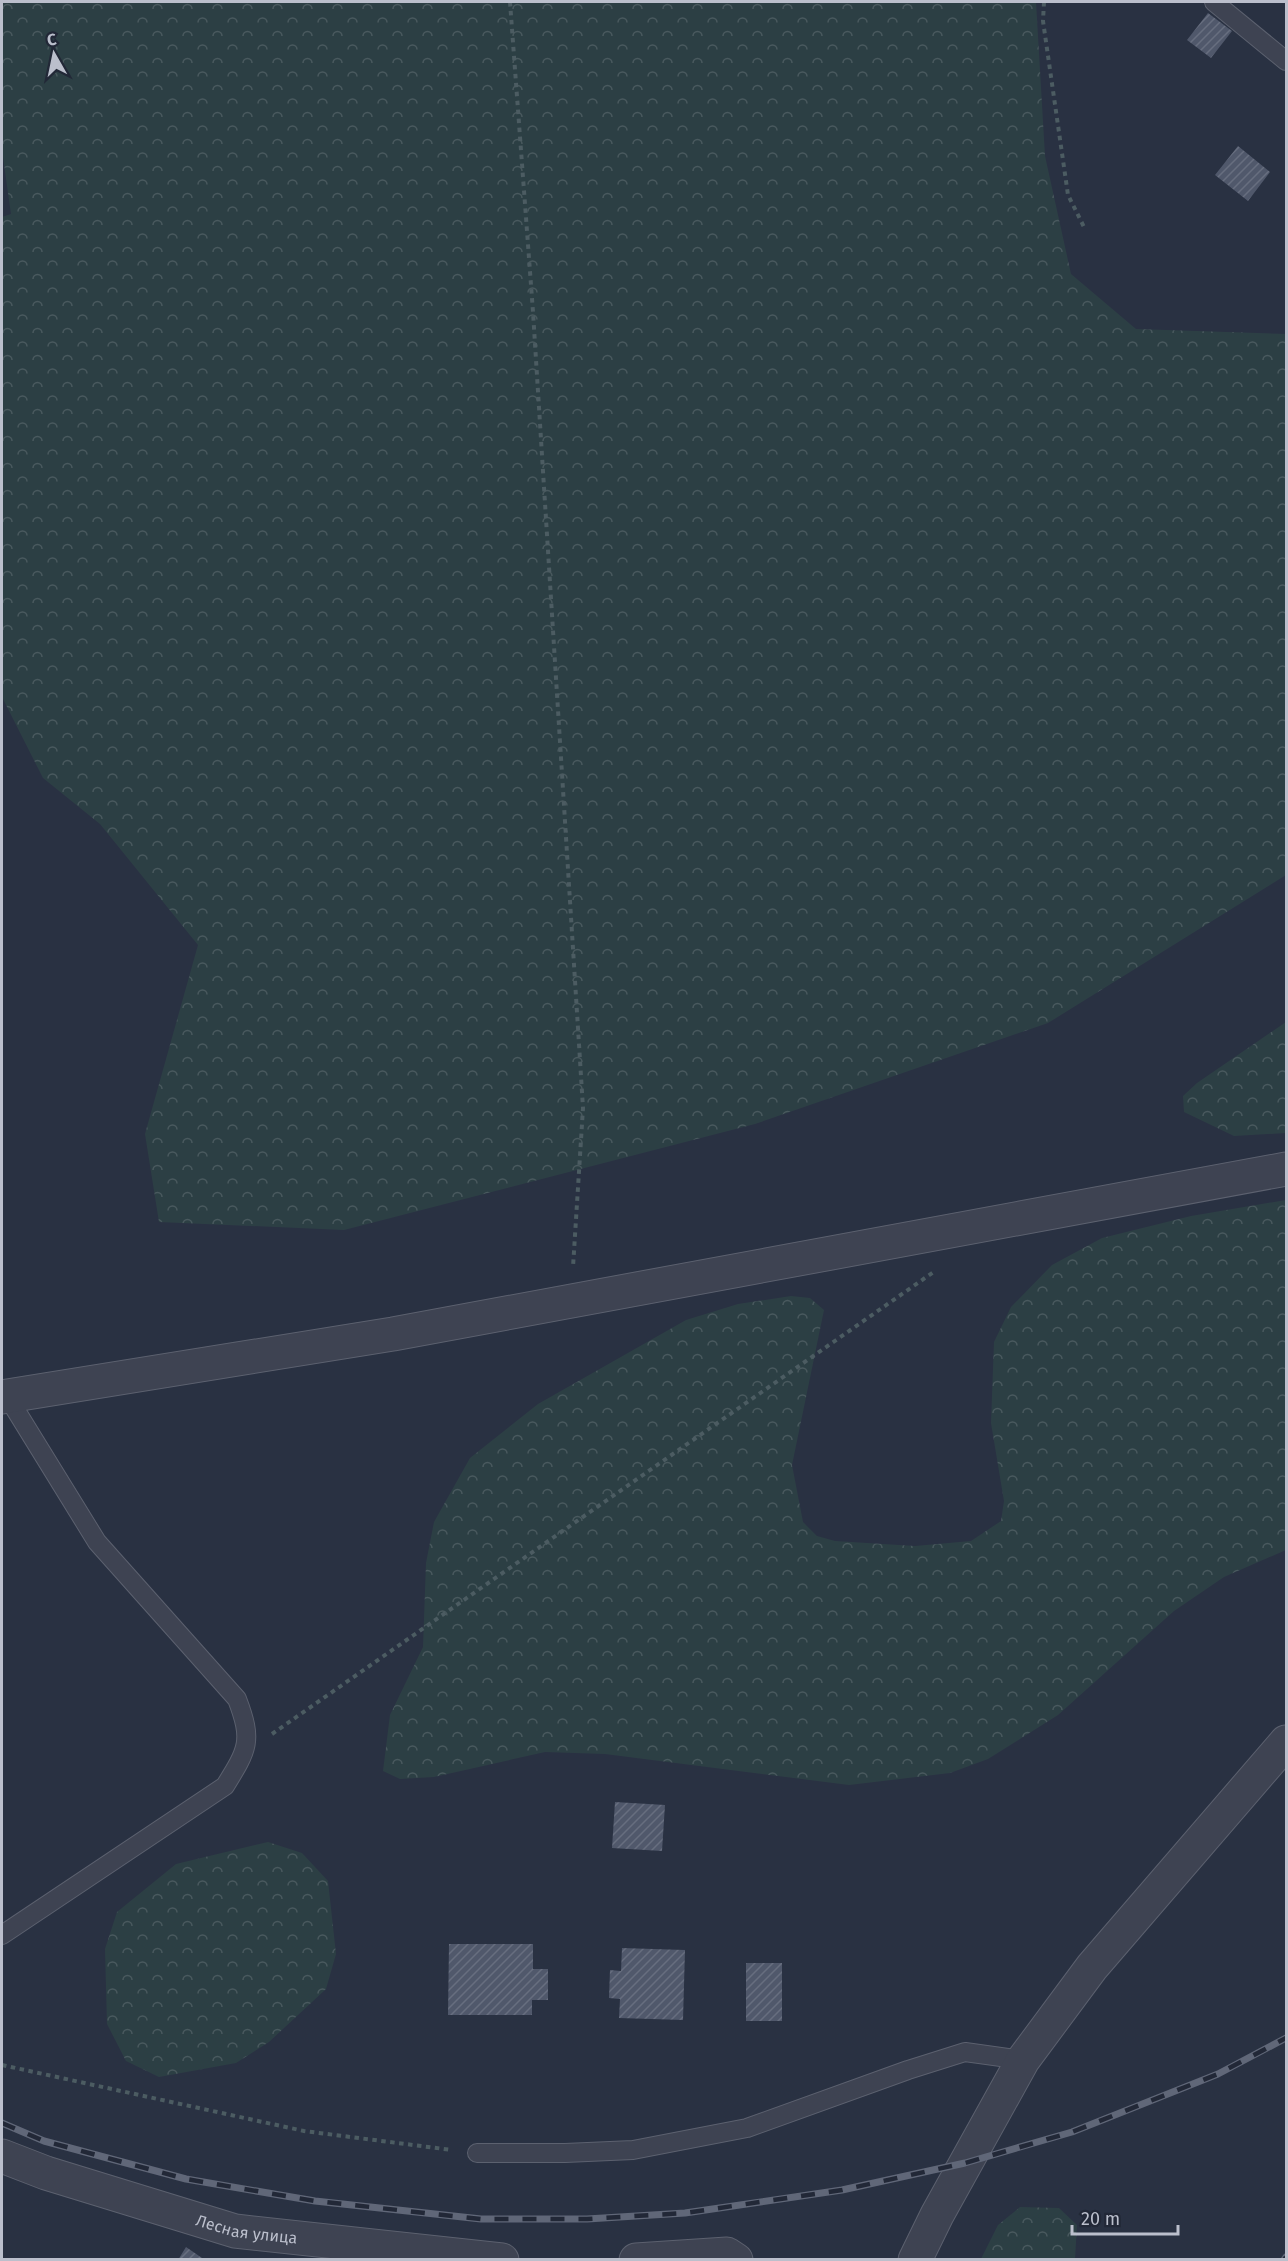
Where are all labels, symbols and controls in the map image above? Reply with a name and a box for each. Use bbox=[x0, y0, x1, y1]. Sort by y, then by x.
north arrow bbox=[24, 24, 84, 84]
text: С bbox=[46, 29, 59, 50]
scale bar bbox=[1072, 2198, 1178, 2236]
text: 20 m bbox=[1081, 2208, 1120, 2230]
street label: Лесная улица bbox=[194, 2211, 298, 2248]

